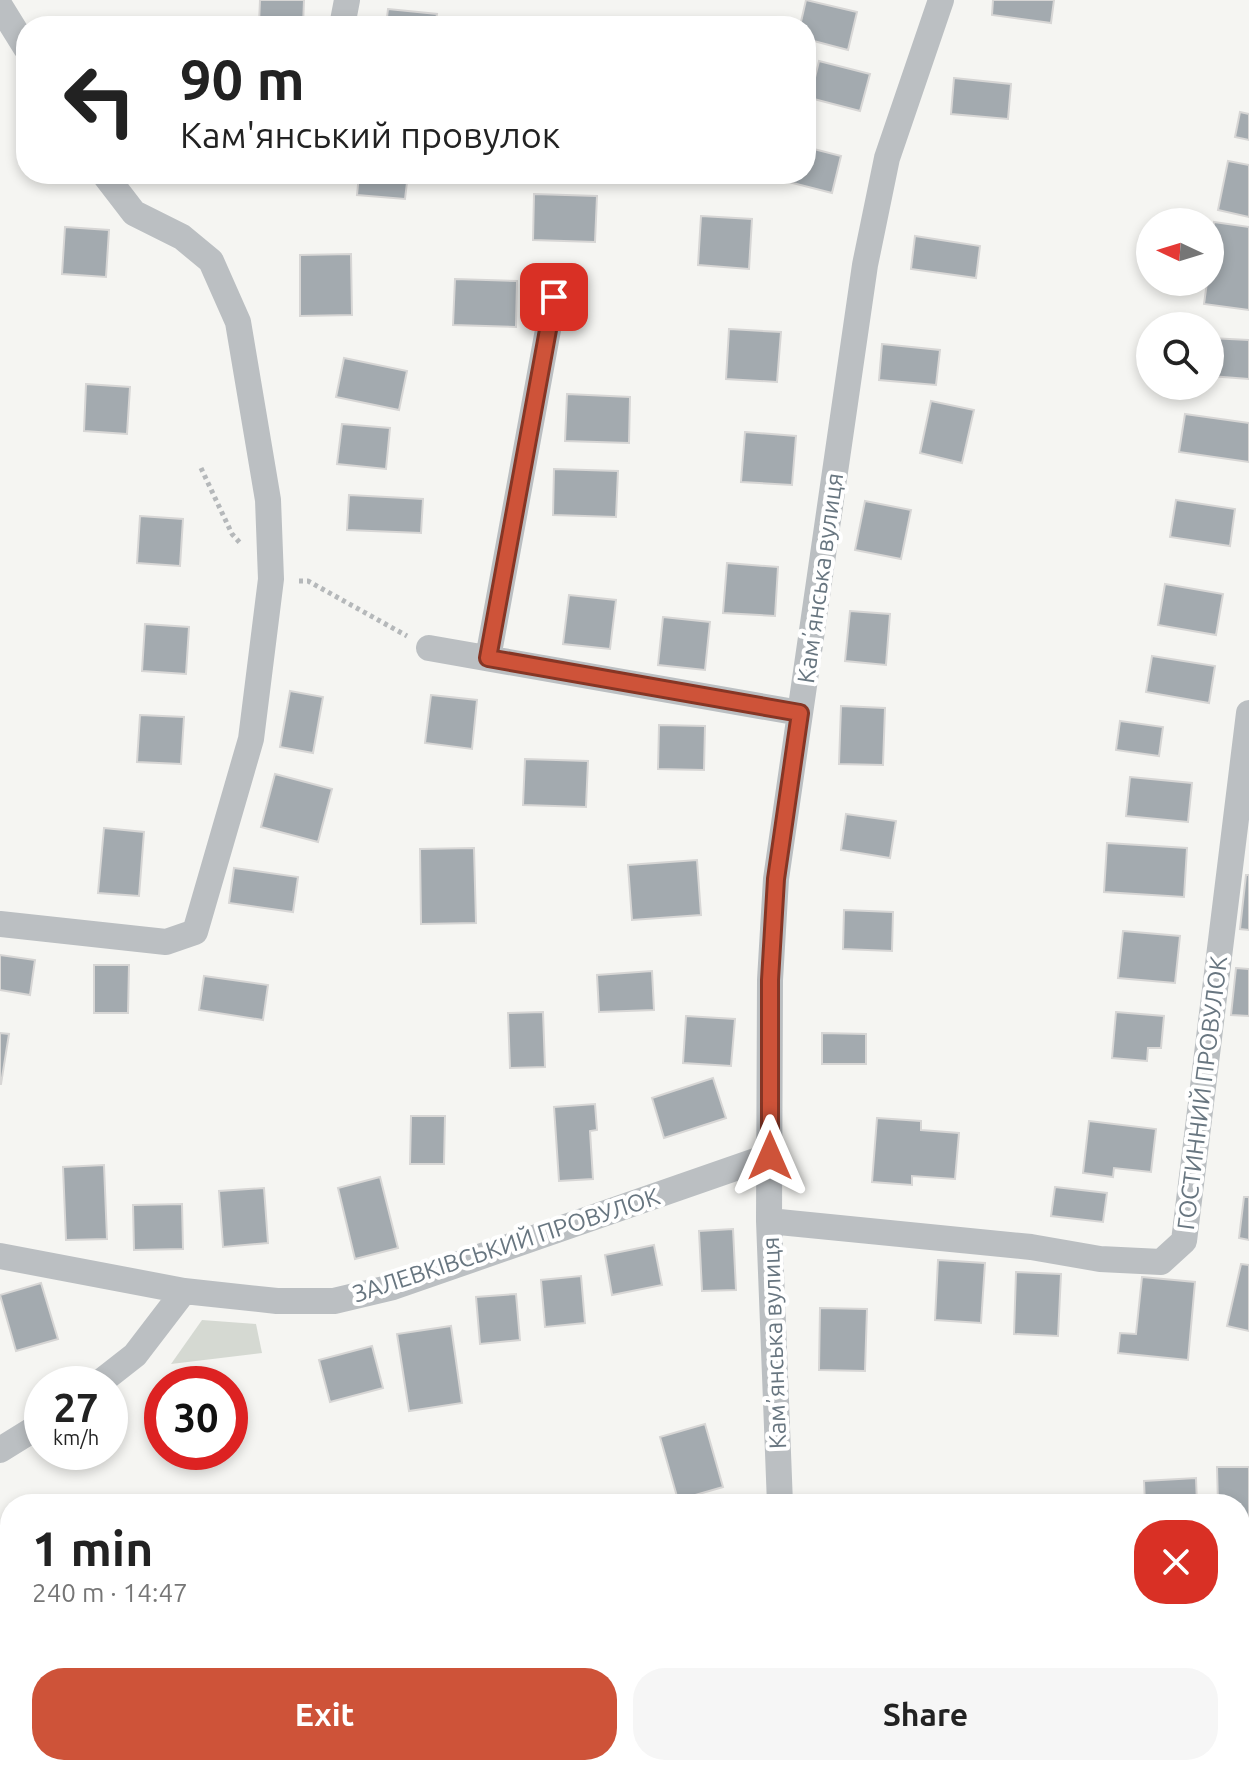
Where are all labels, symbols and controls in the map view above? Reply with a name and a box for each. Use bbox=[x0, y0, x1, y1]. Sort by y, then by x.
icon: left bbox=[48, 48, 152, 152]
text: 90 m bbox=[180, 48, 305, 111]
text: Кам'янський провулок bbox=[180, 114, 560, 155]
north arrow bbox=[1136, 208, 1224, 296]
map controls bbox=[1136, 208, 1224, 400]
pin bbox=[520, 263, 588, 331]
icon: arrive bbox=[532, 275, 576, 319]
button: search bbox=[1136, 312, 1224, 400]
street label: Камʼянська вулиця bbox=[792, 471, 848, 685]
street label: ГОСТИННИЙ ПРОВУЛОК bbox=[1171, 954, 1232, 1231]
position arrow bbox=[728, 1114, 812, 1198]
street label: ЗАЛЕВКІВСЬКИЙ ПРОВУЛОК bbox=[349, 1181, 663, 1307]
street label: Камʼянська вулиця bbox=[757, 1237, 791, 1449]
speed limit sign: 30 bbox=[144, 1366, 248, 1470]
text: 27 bbox=[53, 1385, 99, 1430]
text: km/h bbox=[53, 1426, 99, 1449]
button: close bbox=[1134, 1520, 1218, 1604]
text: 1 min bbox=[32, 1521, 153, 1575]
text: 240 m · 14:47 bbox=[32, 1578, 188, 1607]
button: Exit bbox=[32, 1668, 617, 1760]
button: Share bbox=[633, 1668, 1218, 1760]

